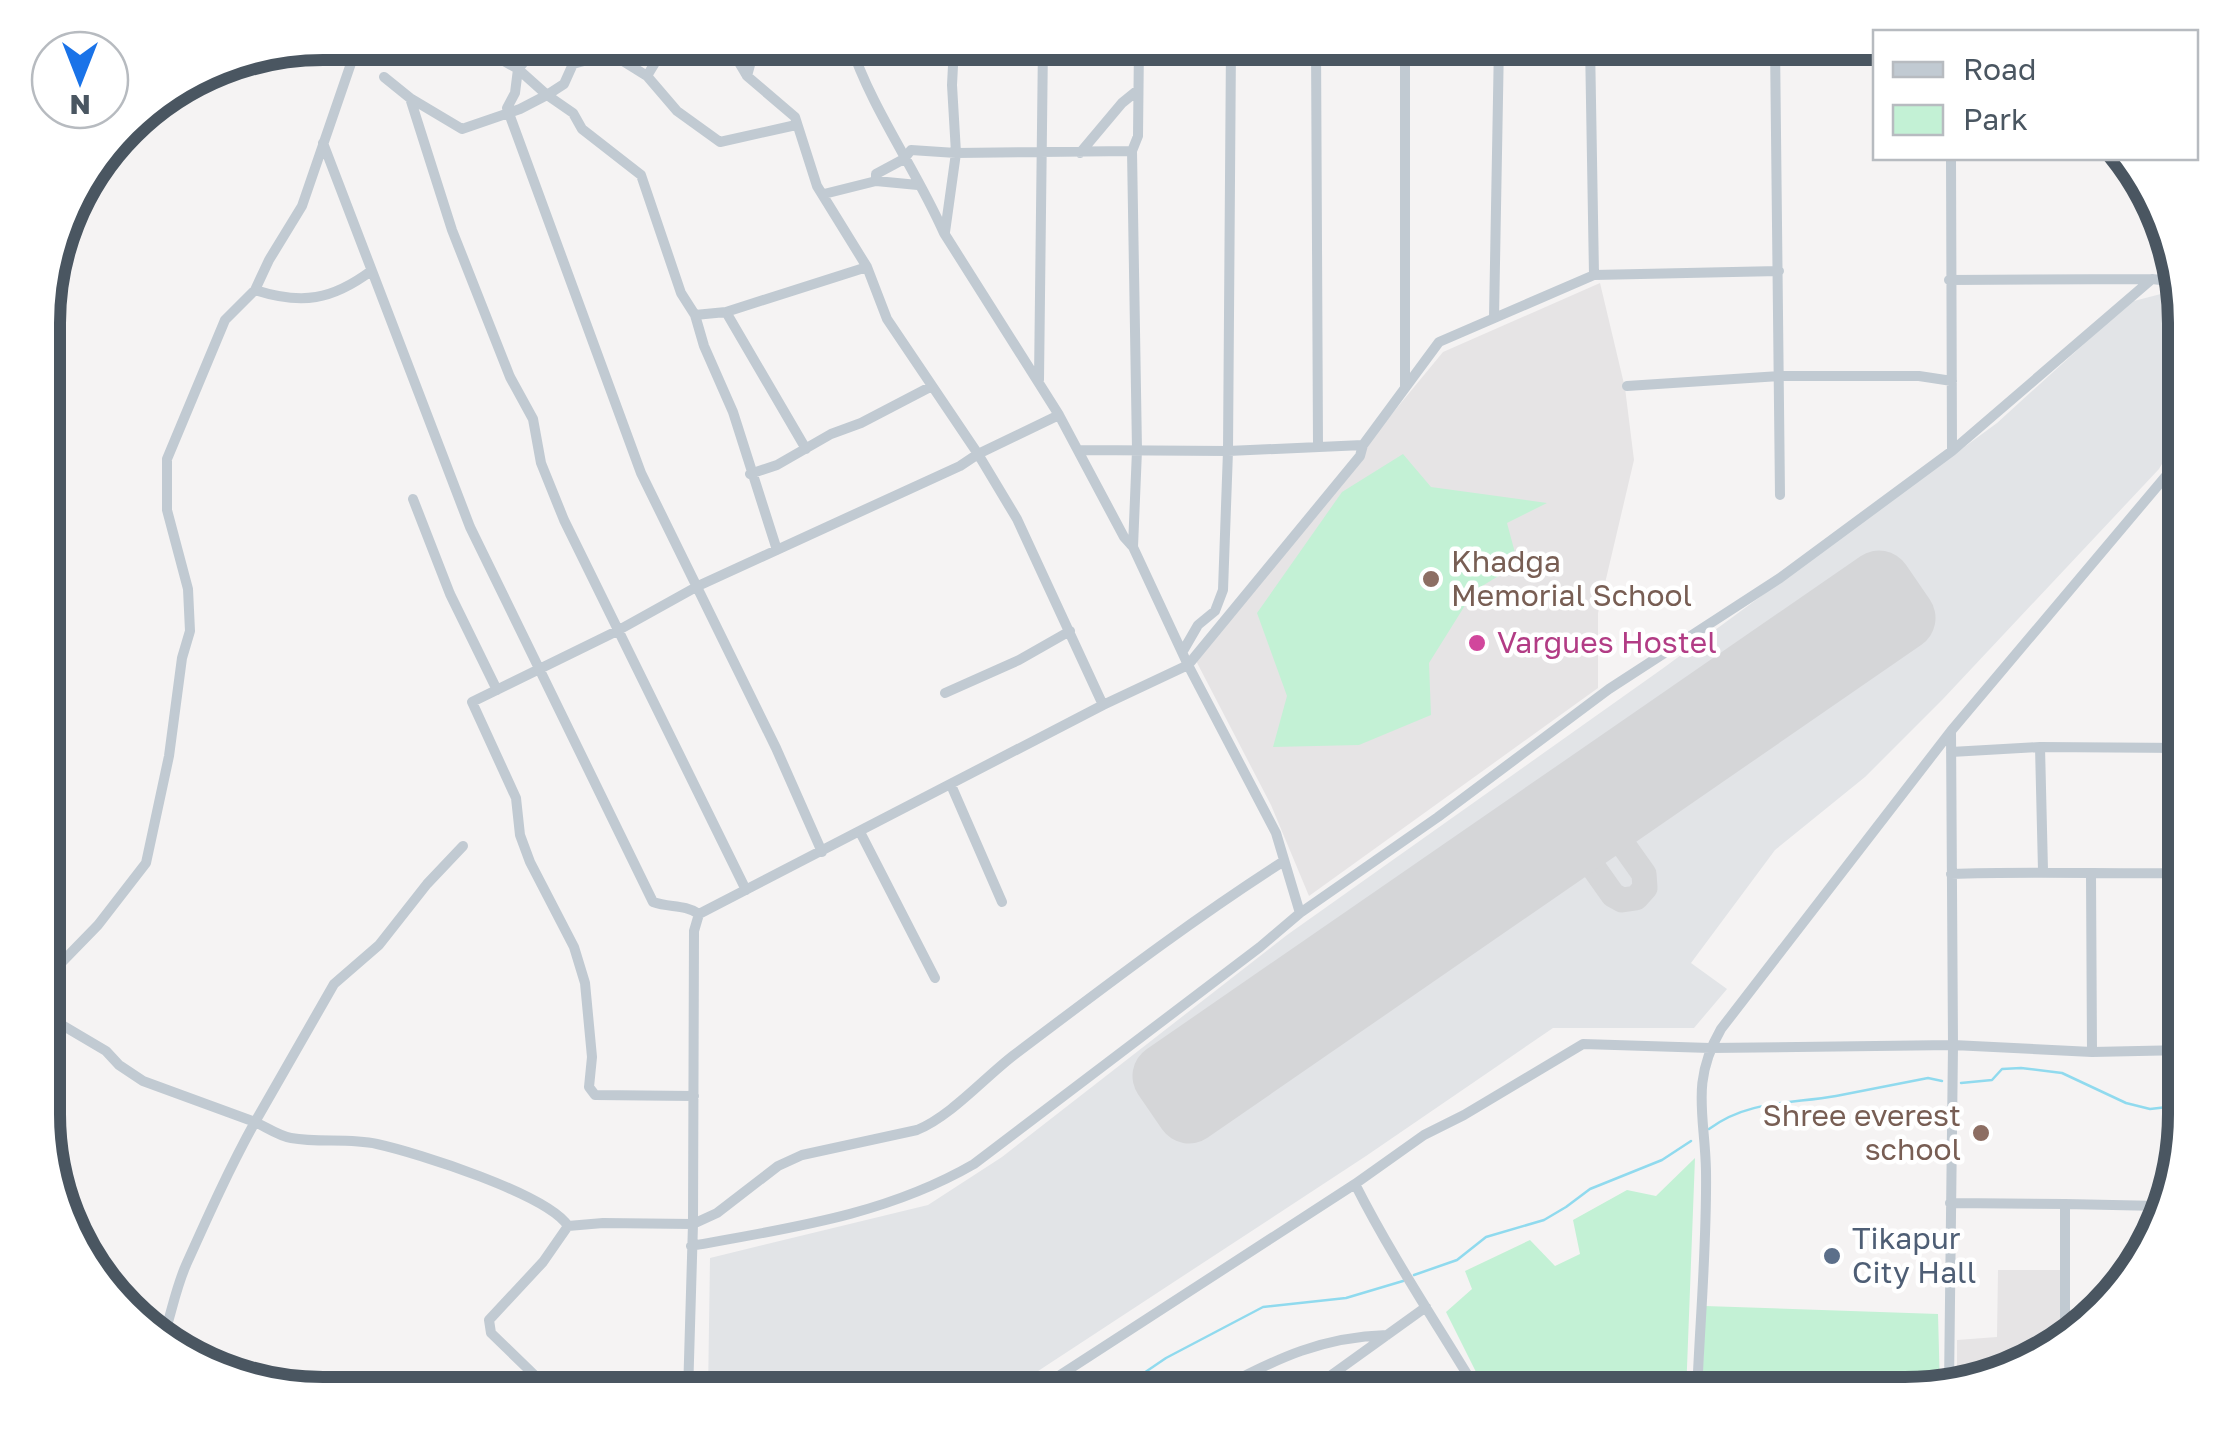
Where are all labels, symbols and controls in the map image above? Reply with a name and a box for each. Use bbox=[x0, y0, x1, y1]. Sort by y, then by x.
north arrow bbox=[30, 30, 130, 130]
legend bbox=[1873, 30, 2198, 160]
text: Road bbox=[1963, 51, 2037, 87]
text: N bbox=[69, 89, 91, 122]
text: Park bbox=[1963, 101, 2028, 137]
place label: Khadga Memorial School bbox=[1451, 543, 1692, 613]
marker: Khadga Memorial School bbox=[1420, 568, 1442, 590]
place label: Vargues Hostel bbox=[1497, 624, 1717, 660]
marker: Vargues Hostel bbox=[1466, 632, 1488, 654]
place label: Shree everest school bbox=[1763, 1097, 1961, 1167]
marker: Shree everest school bbox=[1970, 1122, 1992, 1144]
place label: Tikapur City Hall bbox=[1852, 1220, 1976, 1290]
marker: Tikapur City Hall bbox=[1821, 1245, 1843, 1267]

